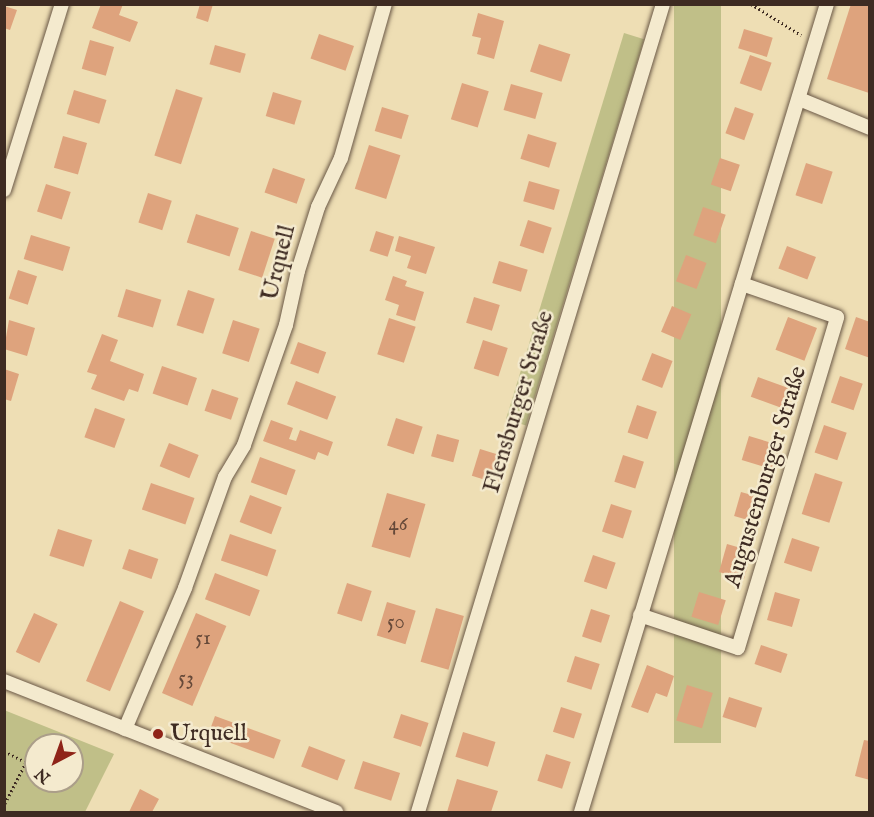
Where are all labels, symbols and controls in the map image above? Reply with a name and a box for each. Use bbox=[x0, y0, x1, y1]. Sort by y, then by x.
street label: Urquell bbox=[256, 222, 302, 304]
street label: Flensburger Straße bbox=[478, 307, 560, 497]
street label: Augustenburger Straße bbox=[719, 363, 813, 591]
house number: 46 bbox=[388, 512, 408, 538]
house number: 50 bbox=[387, 610, 405, 636]
house number: 51 bbox=[195, 626, 211, 652]
house number: 53 bbox=[178, 666, 194, 692]
place label: Urquell bbox=[170, 720, 247, 748]
marker: Urquell bbox=[151, 727, 165, 741]
north arrow bbox=[24, 733, 84, 793]
text: N bbox=[32, 763, 55, 787]

